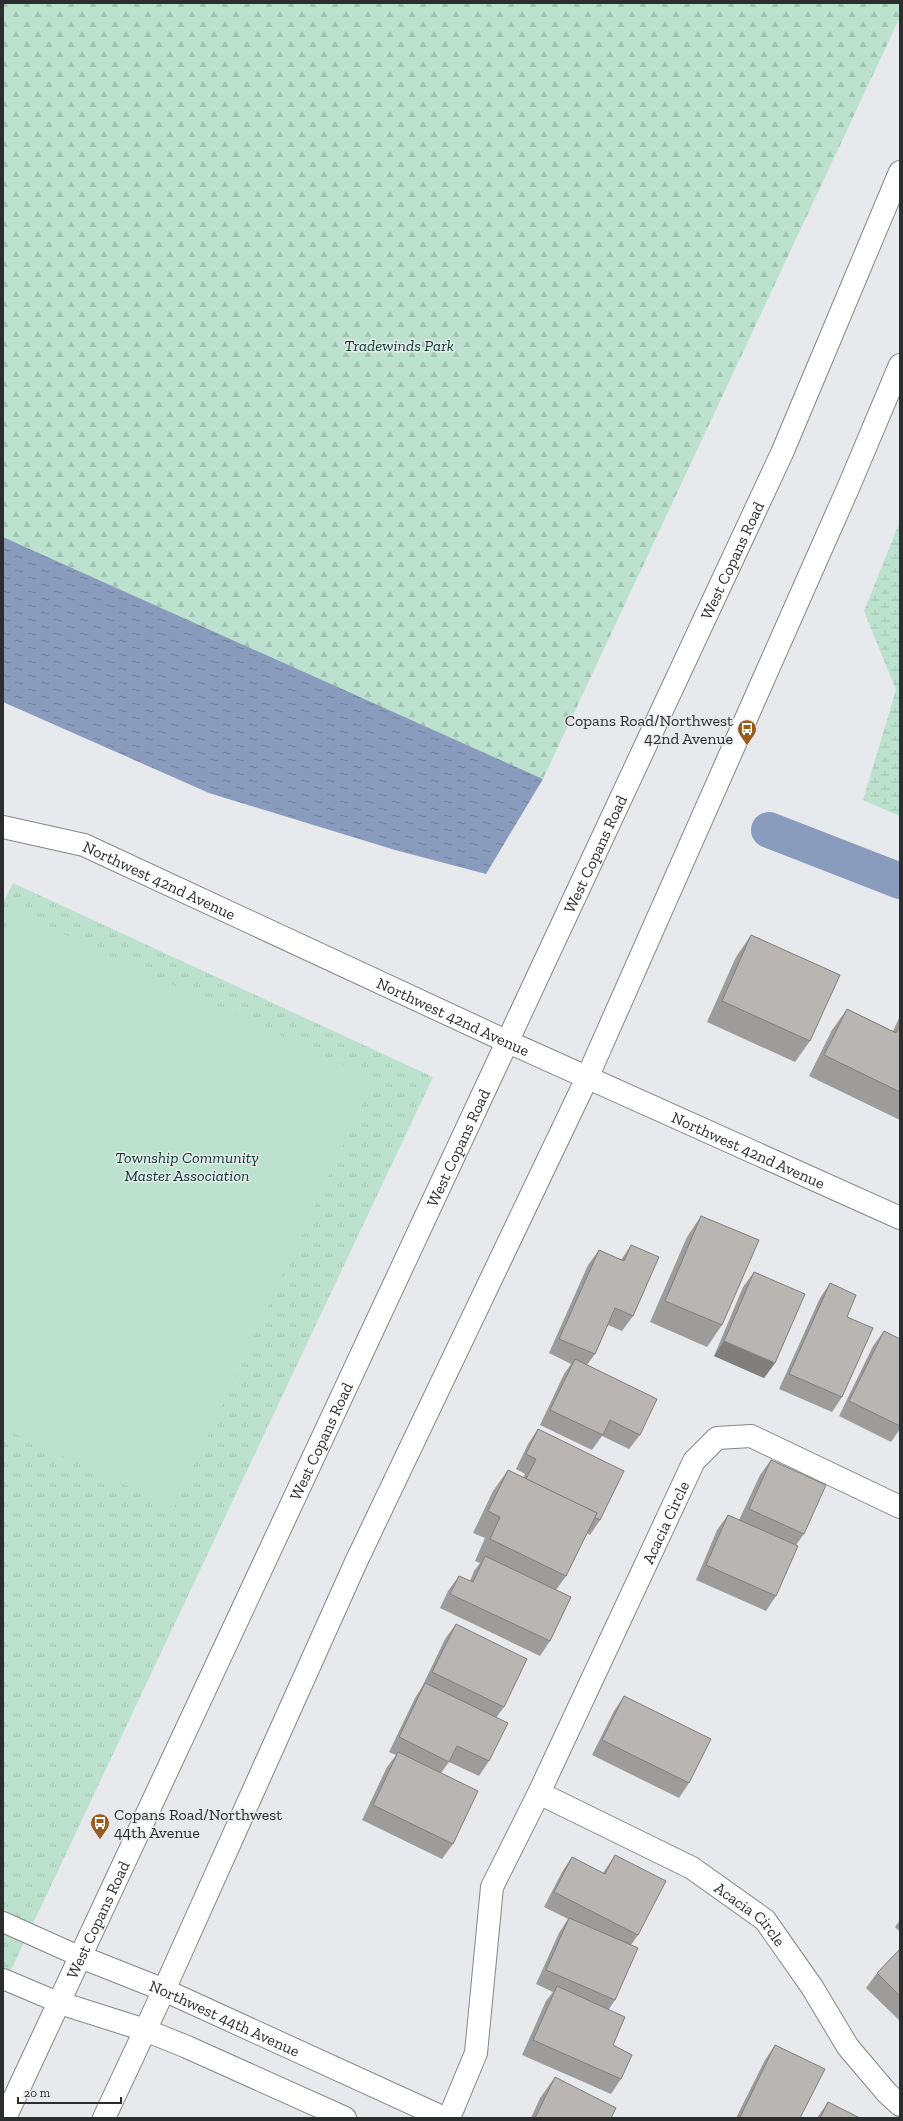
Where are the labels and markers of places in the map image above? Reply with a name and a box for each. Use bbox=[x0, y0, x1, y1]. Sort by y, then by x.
place label: Copans Road/Northwest 42nd Avenue bbox=[565, 711, 733, 748]
bus stop icon: Copans Road/Northwest 42nd Avenue bbox=[736, 718, 758, 746]
place label: Copans Road/Northwest 44th Avenue bbox=[114, 1805, 282, 1842]
bus stop icon: Copans Road/Northwest 44th Avenue bbox=[89, 1812, 111, 1840]

